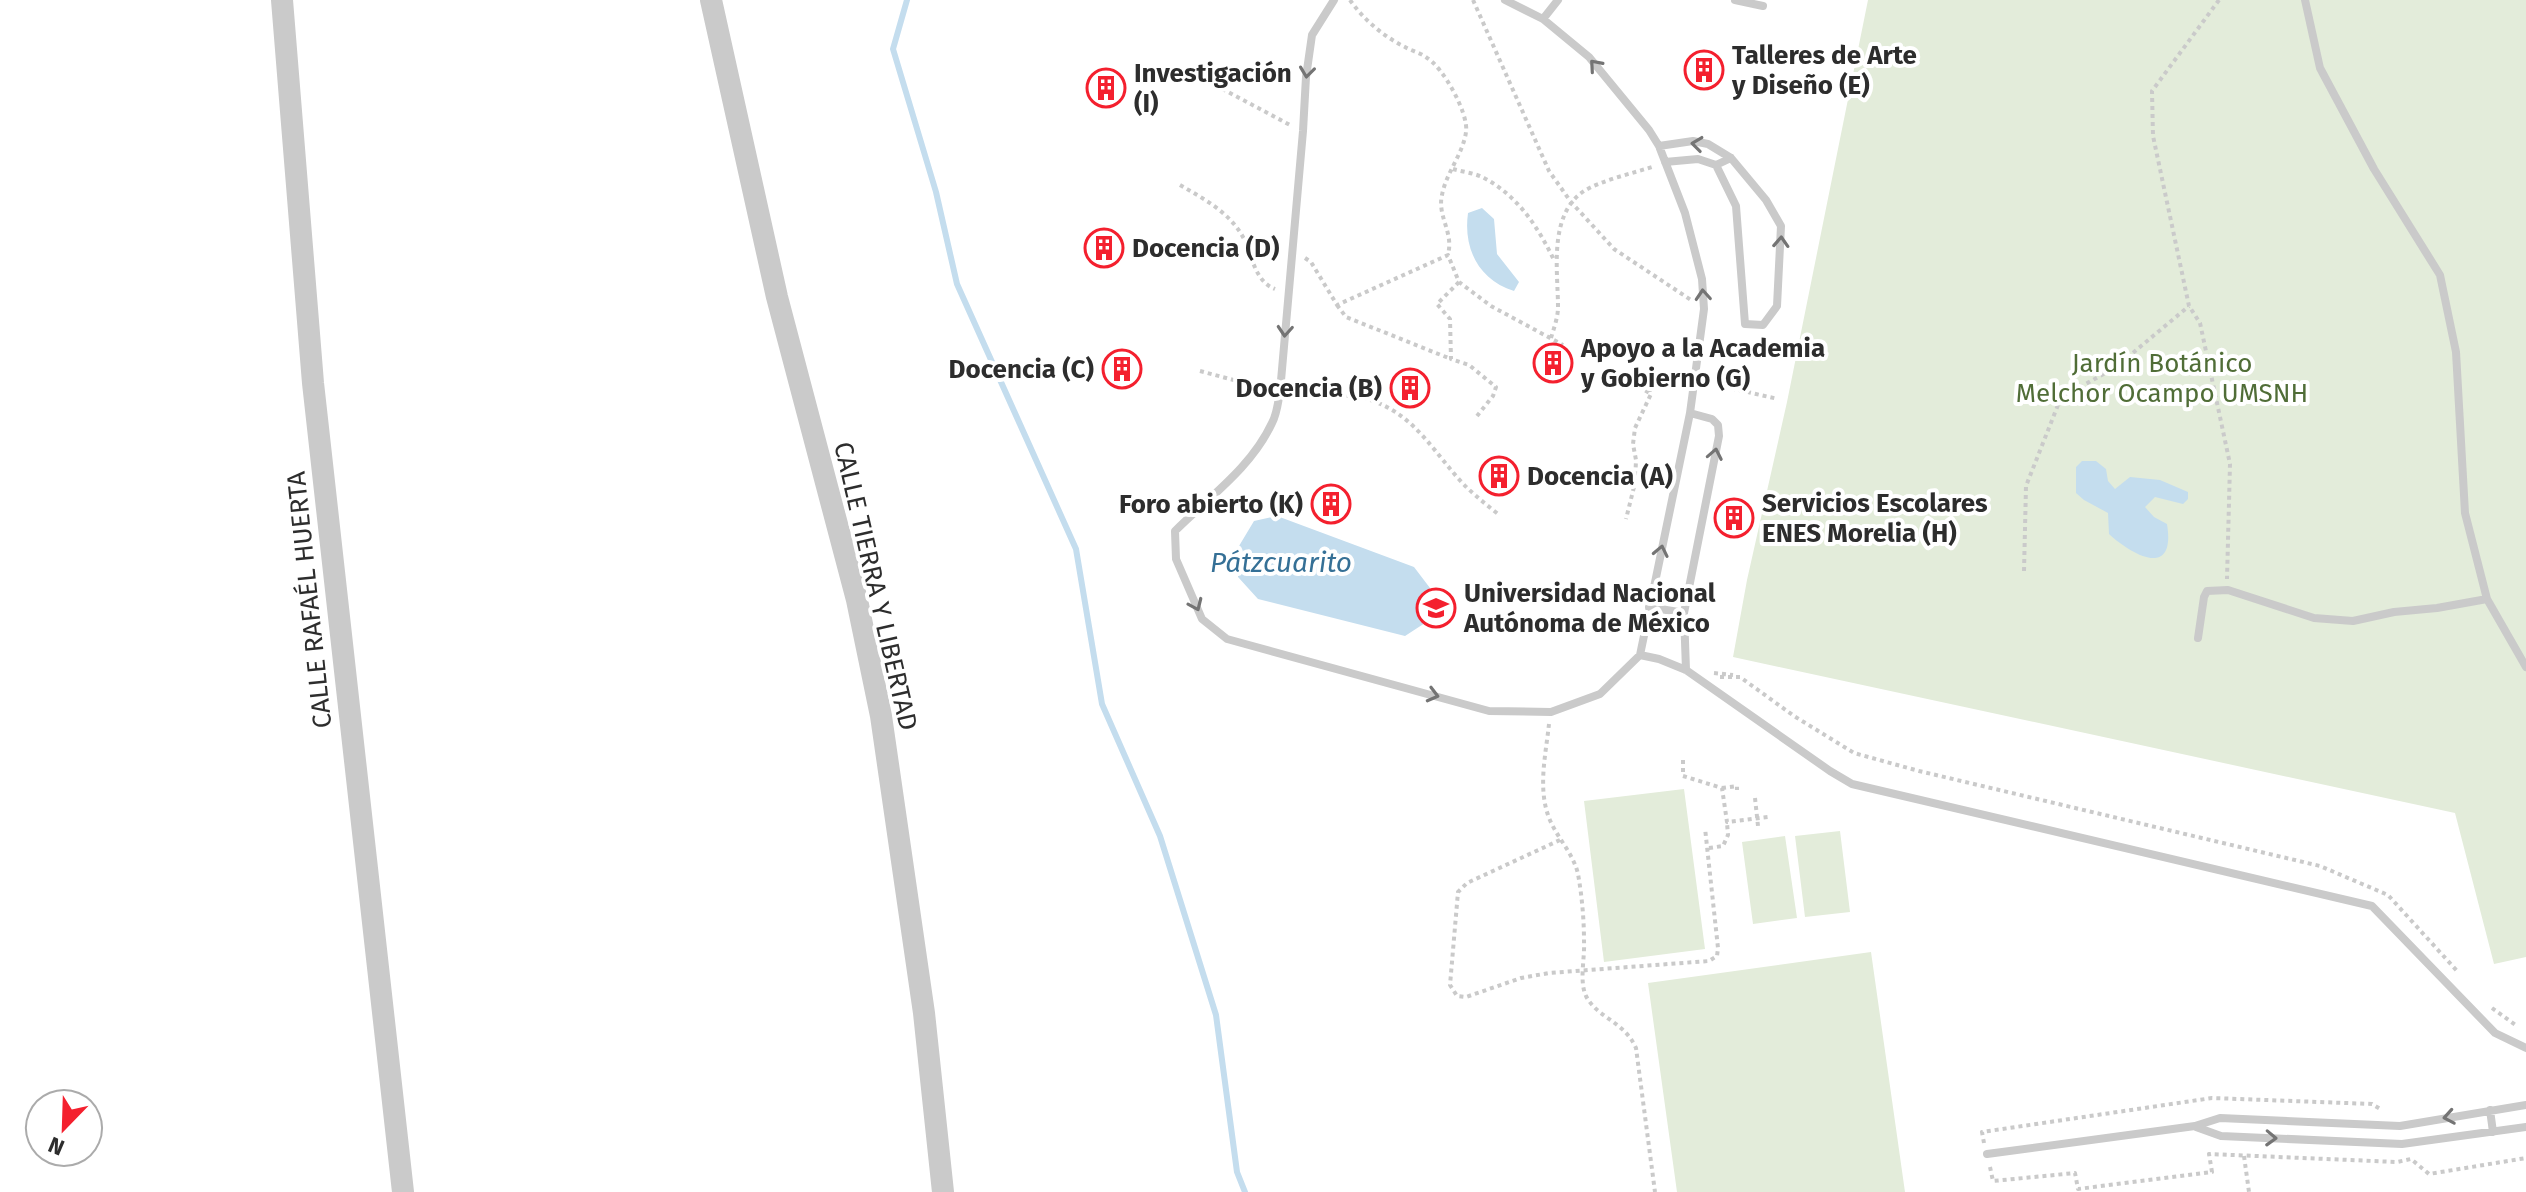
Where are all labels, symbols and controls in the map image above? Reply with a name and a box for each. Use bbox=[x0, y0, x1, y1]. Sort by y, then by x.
place label: Talleres de Arte y Diseño (E) bbox=[1731, 40, 1917, 101]
building icon: Talleres de Arte y Diseño (E) bbox=[1683, 49, 1725, 91]
place label: Investigación (I) bbox=[1134, 58, 1292, 119]
one-way arrow bbox=[1590, 59, 1605, 74]
one-way arrow bbox=[1299, 65, 1316, 78]
building icon: Investigación (I) bbox=[1085, 67, 1127, 109]
one-way arrow bbox=[1690, 136, 1703, 153]
building icon: Docencia (D) bbox=[1083, 227, 1125, 269]
place label: Docencia (D) bbox=[1132, 233, 1279, 264]
one-way arrow bbox=[1772, 235, 1789, 248]
one-way arrow bbox=[1695, 288, 1712, 301]
one-way arrow bbox=[1277, 325, 1294, 338]
place label: Apoyo a la Academia y Gobierno (G) bbox=[1580, 333, 1825, 394]
building icon: Apoyo a la Academia y Gobierno (G) bbox=[1532, 342, 1574, 384]
building icon: Docencia (C) bbox=[1101, 348, 1143, 390]
park label: Jardín Botánico Melchor Ocampo UMSNH bbox=[2016, 348, 2308, 409]
place label: Docencia (C) bbox=[949, 354, 1094, 385]
building icon: Docencia (B) bbox=[1389, 367, 1431, 409]
place label: Docencia (B) bbox=[1235, 373, 1382, 404]
street label: CALLE TIERRA Y LIBERTAD bbox=[827, 439, 924, 733]
one-way arrow bbox=[1706, 447, 1723, 461]
building icon: Docencia (A) bbox=[1478, 455, 1520, 497]
place label: Docencia (A) bbox=[1527, 461, 1673, 492]
street label: CALLE RAFAÉL HUERTA bbox=[281, 470, 338, 730]
building icon: Foro abierto (K) bbox=[1310, 483, 1352, 525]
place label: Servicios Escolares ENES Morelia (H) bbox=[1762, 488, 1988, 549]
place label: Foro abierto (K) bbox=[1119, 489, 1303, 520]
building icon: Servicios Escolares ENES Morelia (H) bbox=[1713, 497, 1755, 539]
one-way arrow bbox=[1652, 545, 1669, 558]
water label: Pátzcuarito bbox=[1210, 546, 1352, 579]
place label: Universidad Nacional Autónoma de México bbox=[1463, 578, 1716, 639]
school or university icon: Universidad Nacional Autónoma de México bbox=[1415, 587, 1457, 629]
one-way arrow bbox=[1187, 597, 1203, 611]
one-way arrow bbox=[1425, 686, 1439, 702]
north arrow bbox=[24, 1088, 104, 1168]
one-way arrow bbox=[2442, 1108, 2456, 1125]
one-way arrow bbox=[2265, 1130, 2278, 1147]
text: N bbox=[44, 1131, 68, 1161]

